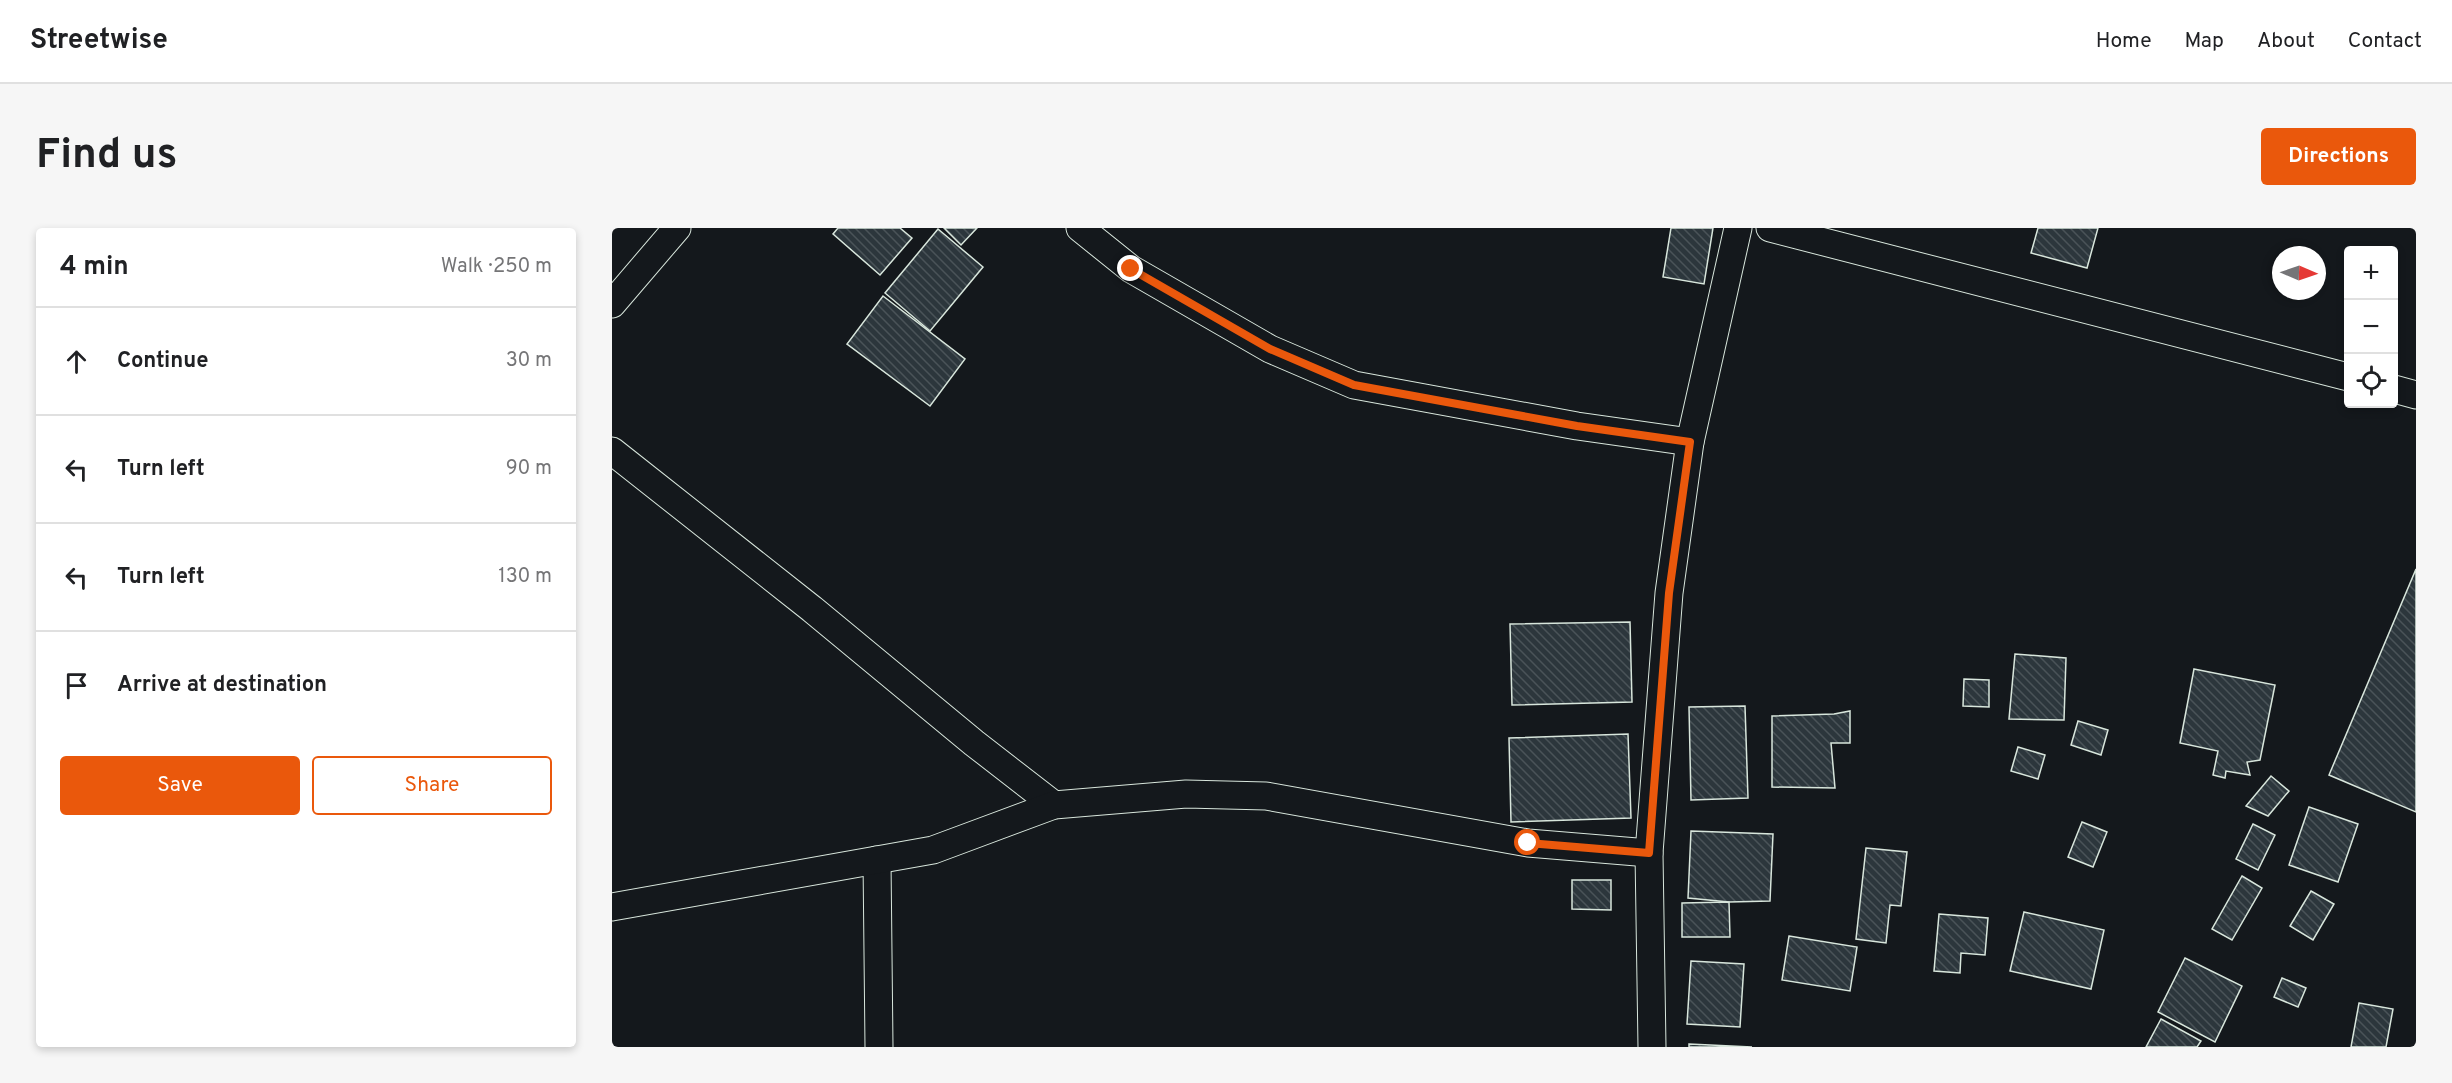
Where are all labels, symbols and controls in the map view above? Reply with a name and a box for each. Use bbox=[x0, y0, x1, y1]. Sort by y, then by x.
text: Streetwise bbox=[30, 23, 168, 59]
text: Home bbox=[2096, 28, 2152, 55]
text: Map bbox=[2185, 28, 2224, 55]
text: About bbox=[2257, 28, 2315, 55]
text: Contact bbox=[2348, 28, 2422, 55]
button: Directions bbox=[2261, 128, 2416, 185]
text: Find us bbox=[36, 130, 177, 183]
north arrow bbox=[2272, 246, 2326, 300]
map controls bbox=[2344, 246, 2398, 408]
button: + bbox=[2344, 246, 2398, 300]
text: 4 min bbox=[60, 251, 129, 284]
text: Walk · 250 m bbox=[441, 254, 552, 280]
route end bbox=[1117, 255, 1143, 281]
button: − bbox=[2344, 300, 2398, 354]
icon: ahead bbox=[60, 345, 93, 378]
text: Continue bbox=[117, 348, 208, 375]
text: 30 m bbox=[506, 348, 552, 374]
button: locate bbox=[2344, 354, 2398, 408]
icon: left bbox=[60, 453, 93, 486]
text: Turn left bbox=[117, 456, 205, 483]
text: 90 m bbox=[506, 456, 552, 482]
icon: left bbox=[60, 561, 93, 594]
text: Turn left bbox=[117, 564, 205, 591]
text: 130 m bbox=[498, 564, 552, 590]
icon: arrive bbox=[60, 669, 93, 702]
text: Arrive at destination bbox=[117, 672, 327, 699]
button: Save bbox=[60, 756, 300, 815]
button: Share bbox=[312, 756, 552, 815]
route start bbox=[1514, 829, 1540, 855]

